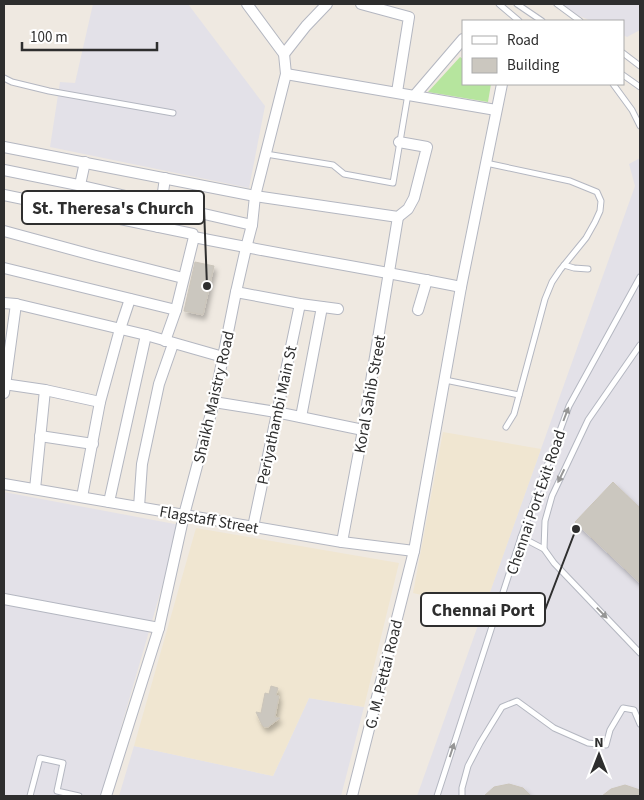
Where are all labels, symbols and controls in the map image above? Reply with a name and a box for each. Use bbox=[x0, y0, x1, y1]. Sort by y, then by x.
scale bar bbox=[22, 20, 158, 52]
legend bbox=[462, 20, 624, 85]
text: 100 m bbox=[30, 27, 68, 48]
text: Road bbox=[507, 30, 539, 51]
text: Building bbox=[507, 55, 560, 76]
callout: St. Theresa's Church bbox=[22, 191, 204, 224]
text: St. Theresa's Church bbox=[32, 196, 194, 221]
street label: Shaikh Maistry Road bbox=[188, 329, 240, 466]
street label: Koral Sahib Street bbox=[349, 333, 391, 455]
street label: Periyathambi Main St bbox=[251, 343, 303, 487]
one-way arrow bbox=[563, 406, 570, 421]
street label: Chennai Port Exit Road bbox=[501, 427, 571, 578]
one-way arrow bbox=[557, 469, 565, 483]
street label: Flagstaff Street bbox=[158, 500, 261, 540]
callout: Chennai Port bbox=[421, 593, 545, 626]
text: Chennai Port bbox=[431, 598, 535, 623]
one-way arrow bbox=[596, 607, 608, 619]
street label: G. M. Pettai Road bbox=[360, 617, 408, 731]
north arrow bbox=[574, 730, 624, 780]
text: N bbox=[594, 733, 604, 753]
one-way arrow bbox=[449, 742, 457, 757]

